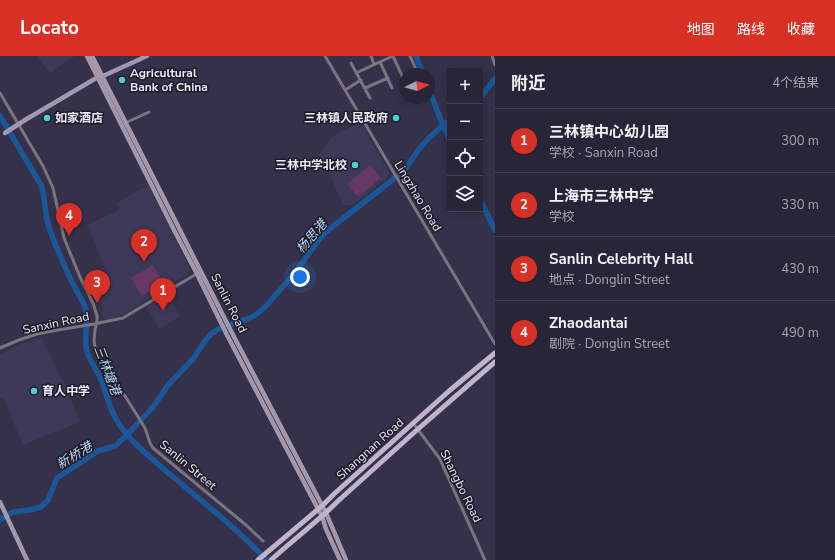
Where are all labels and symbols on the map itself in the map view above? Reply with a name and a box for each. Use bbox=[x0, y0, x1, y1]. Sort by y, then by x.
place label: Agricultural Bank of China bbox=[130, 65, 208, 95]
north arrow bbox=[399, 68, 435, 104]
marker: Agricultural Bank of China bbox=[117, 75, 127, 85]
place label: 如家酒店 bbox=[55, 110, 103, 126]
place label: 三林镇人民政府 bbox=[304, 110, 388, 126]
marker: 如家酒店 bbox=[42, 113, 52, 123]
marker: 三林镇人民政府 bbox=[391, 113, 401, 123]
place label: 三林中学北校 bbox=[275, 157, 347, 173]
street label: Lingzhao Road bbox=[391, 158, 445, 234]
marker: 三林中学北校 bbox=[350, 160, 360, 170]
pin: 4 bbox=[56, 203, 82, 236]
water label: 杨思港 bbox=[292, 215, 333, 257]
pin: 2 bbox=[131, 229, 157, 262]
your location bbox=[290, 267, 310, 287]
pin: 3 bbox=[84, 270, 110, 303]
street label: Sanlin Road bbox=[207, 271, 251, 335]
pin: 1 bbox=[150, 278, 176, 311]
street label: Sanxin Road bbox=[21, 308, 91, 338]
water label: 三林塘港 bbox=[89, 343, 126, 400]
place label: 育人中学 bbox=[42, 383, 90, 399]
marker: 育人中学 bbox=[29, 386, 39, 396]
street label: Shangnan Road bbox=[333, 414, 407, 484]
water label: 新桥港 bbox=[53, 437, 98, 474]
street label: Sanlin Street bbox=[156, 437, 220, 494]
street label: Shangbo Road bbox=[436, 447, 486, 525]

